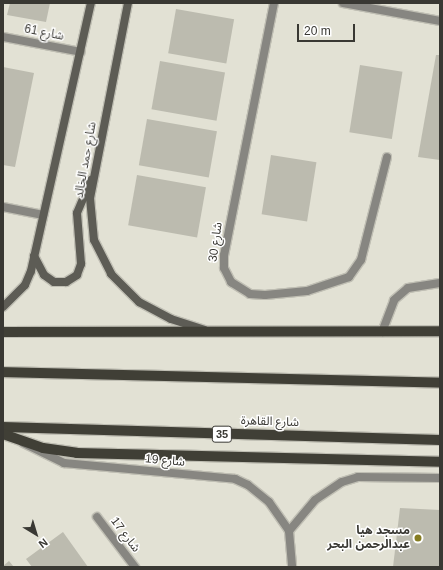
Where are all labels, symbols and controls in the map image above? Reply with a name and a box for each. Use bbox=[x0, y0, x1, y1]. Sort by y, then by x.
scale bar bbox=[299, 16, 357, 42]
street label: شارع 61 bbox=[23, 22, 65, 44]
text: 20 m bbox=[304, 24, 331, 38]
street label: شارع حمد الخالد bbox=[72, 121, 100, 199]
street label: شارع 30 bbox=[206, 221, 226, 263]
street label: شارع القاهرة bbox=[241, 414, 299, 430]
road number: 35 bbox=[211, 425, 233, 443]
street label: شارع 19 bbox=[144, 452, 186, 470]
north arrow bbox=[16, 514, 56, 554]
street label: شارع 17 bbox=[107, 515, 143, 555]
place label: مسجد هيا عبدالرحمن البحر bbox=[327, 524, 410, 552]
marker: مسجد هيا عبدالرحمن البحر bbox=[413, 533, 423, 543]
text: N bbox=[37, 536, 50, 551]

